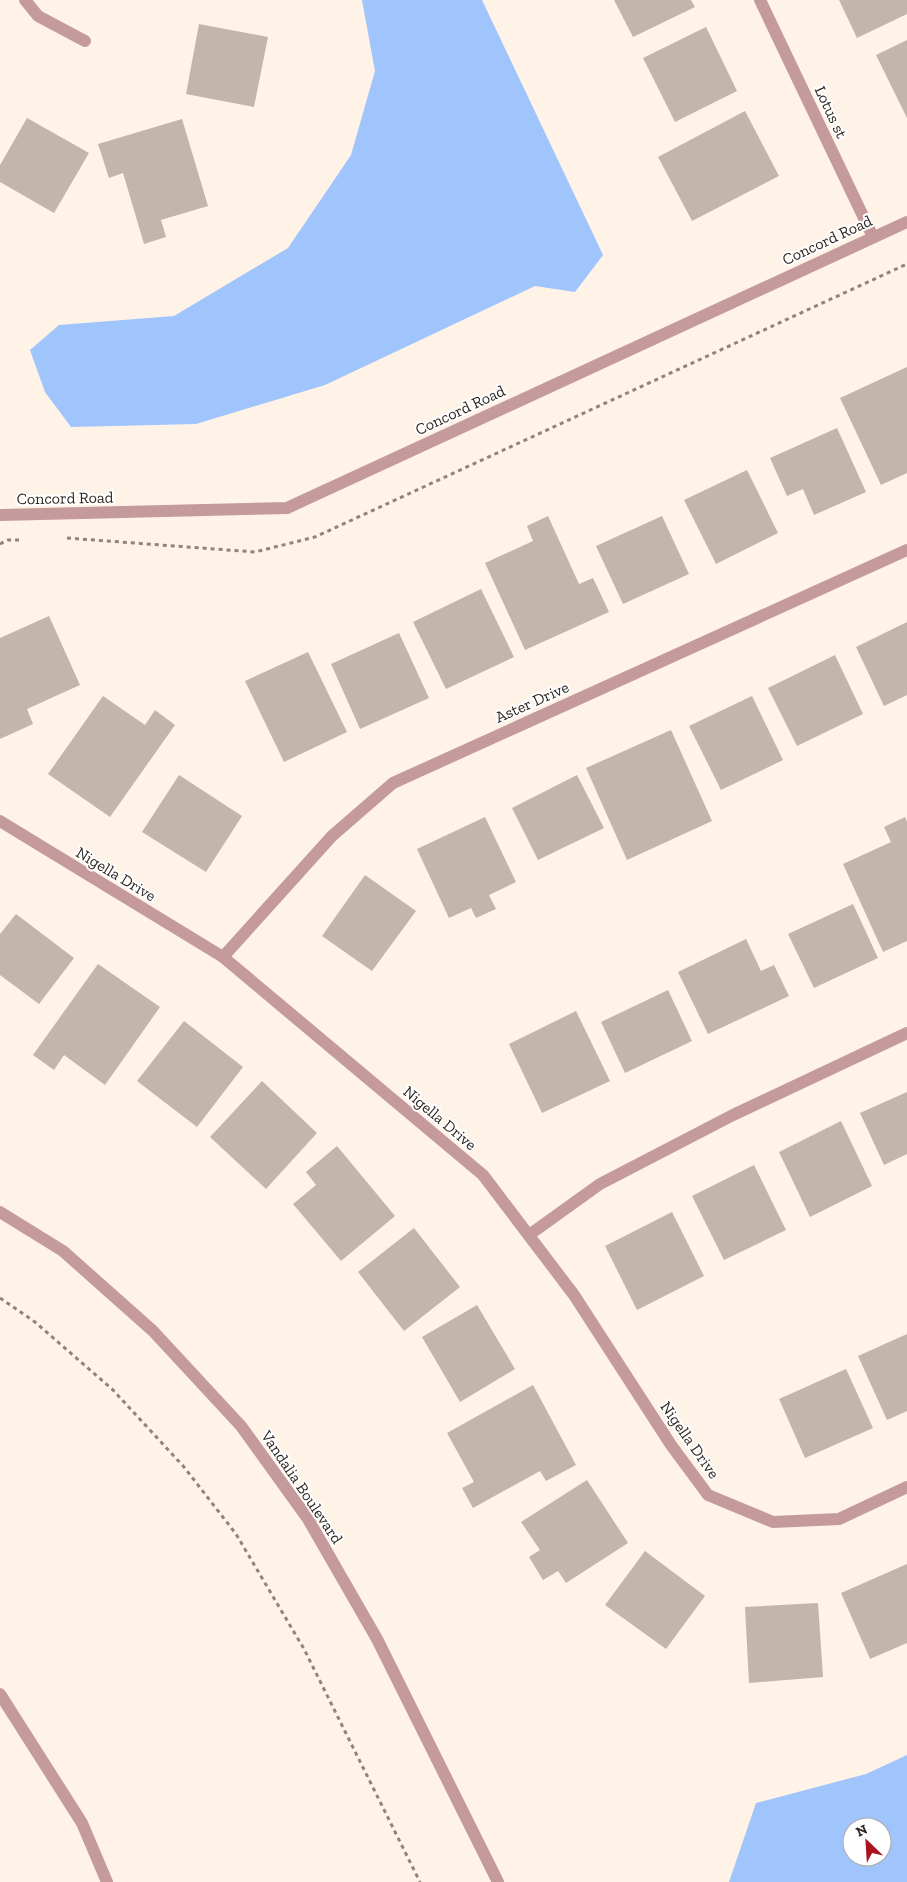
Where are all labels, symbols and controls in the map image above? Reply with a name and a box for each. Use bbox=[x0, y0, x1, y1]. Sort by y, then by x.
street label: Lotus st bbox=[811, 83, 851, 141]
street label: Concord Road bbox=[779, 211, 875, 269]
street label: Concord Road bbox=[412, 381, 508, 439]
street label: Concord Road bbox=[16, 488, 114, 508]
street label: Aster Drive bbox=[492, 677, 572, 727]
street label: Nigella Drive bbox=[73, 843, 159, 905]
street label: Nigella Drive bbox=[399, 1082, 481, 1154]
street label: Nigella Drive bbox=[656, 1398, 724, 1482]
street label: Vandalia Boulevard bbox=[256, 1426, 347, 1547]
north arrow bbox=[842, 1817, 892, 1867]
text: N bbox=[853, 1821, 870, 1841]

